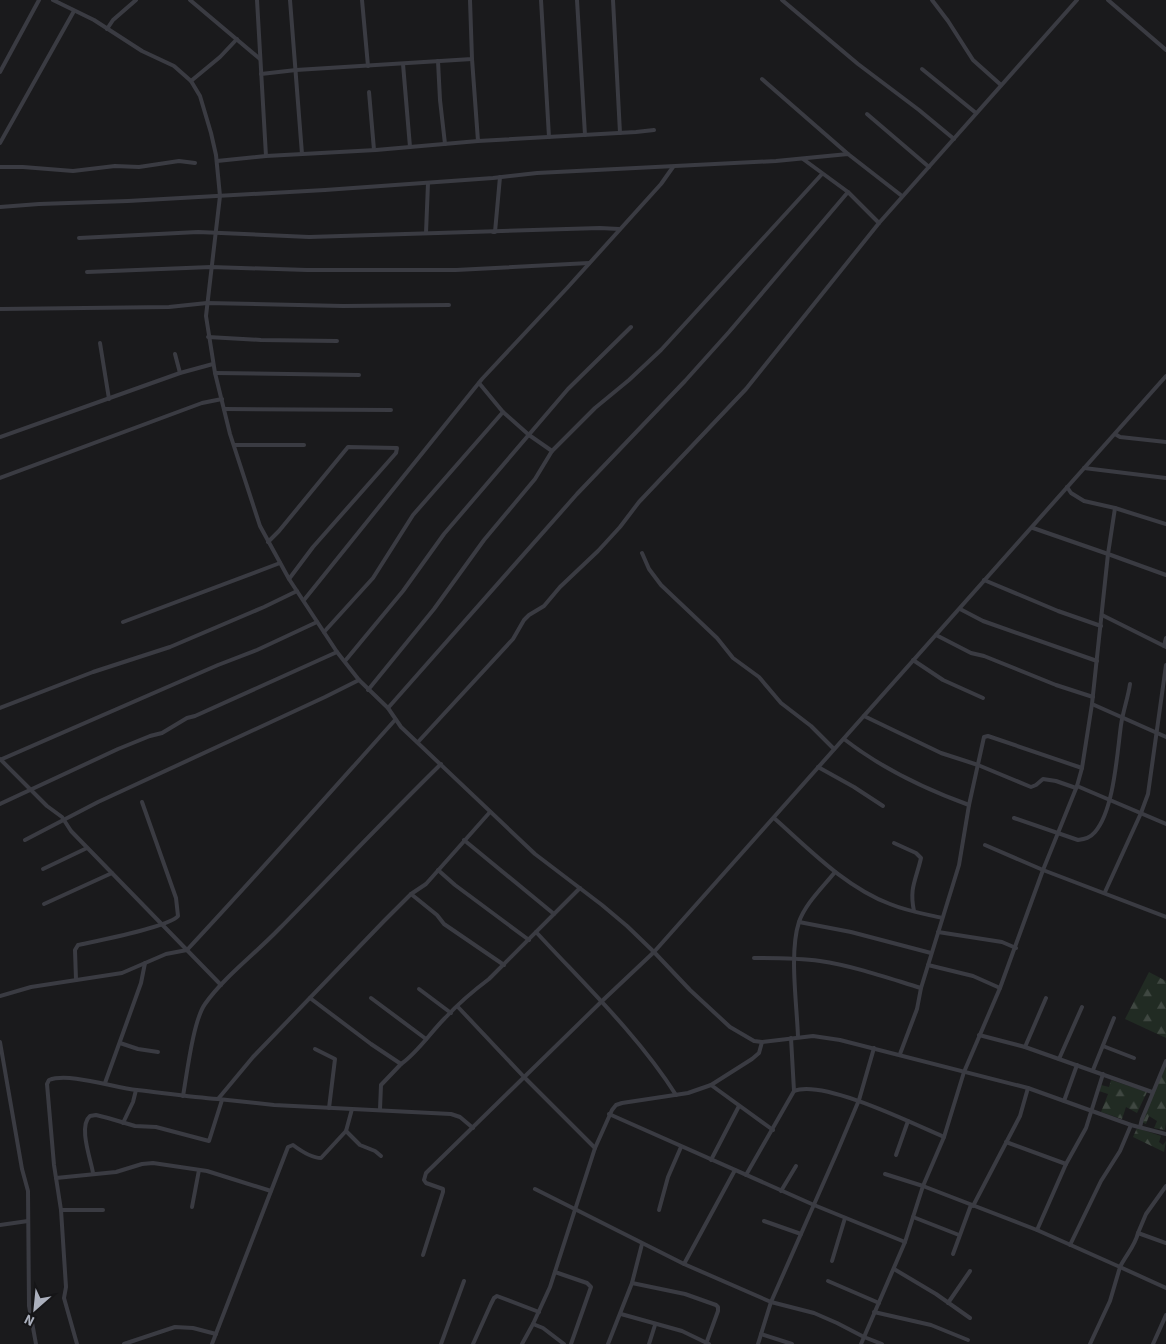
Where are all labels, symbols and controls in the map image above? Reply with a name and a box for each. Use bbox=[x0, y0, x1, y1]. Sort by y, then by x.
north arrow bbox=[10, 1284, 60, 1334]
text: N bbox=[21, 1309, 38, 1331]

